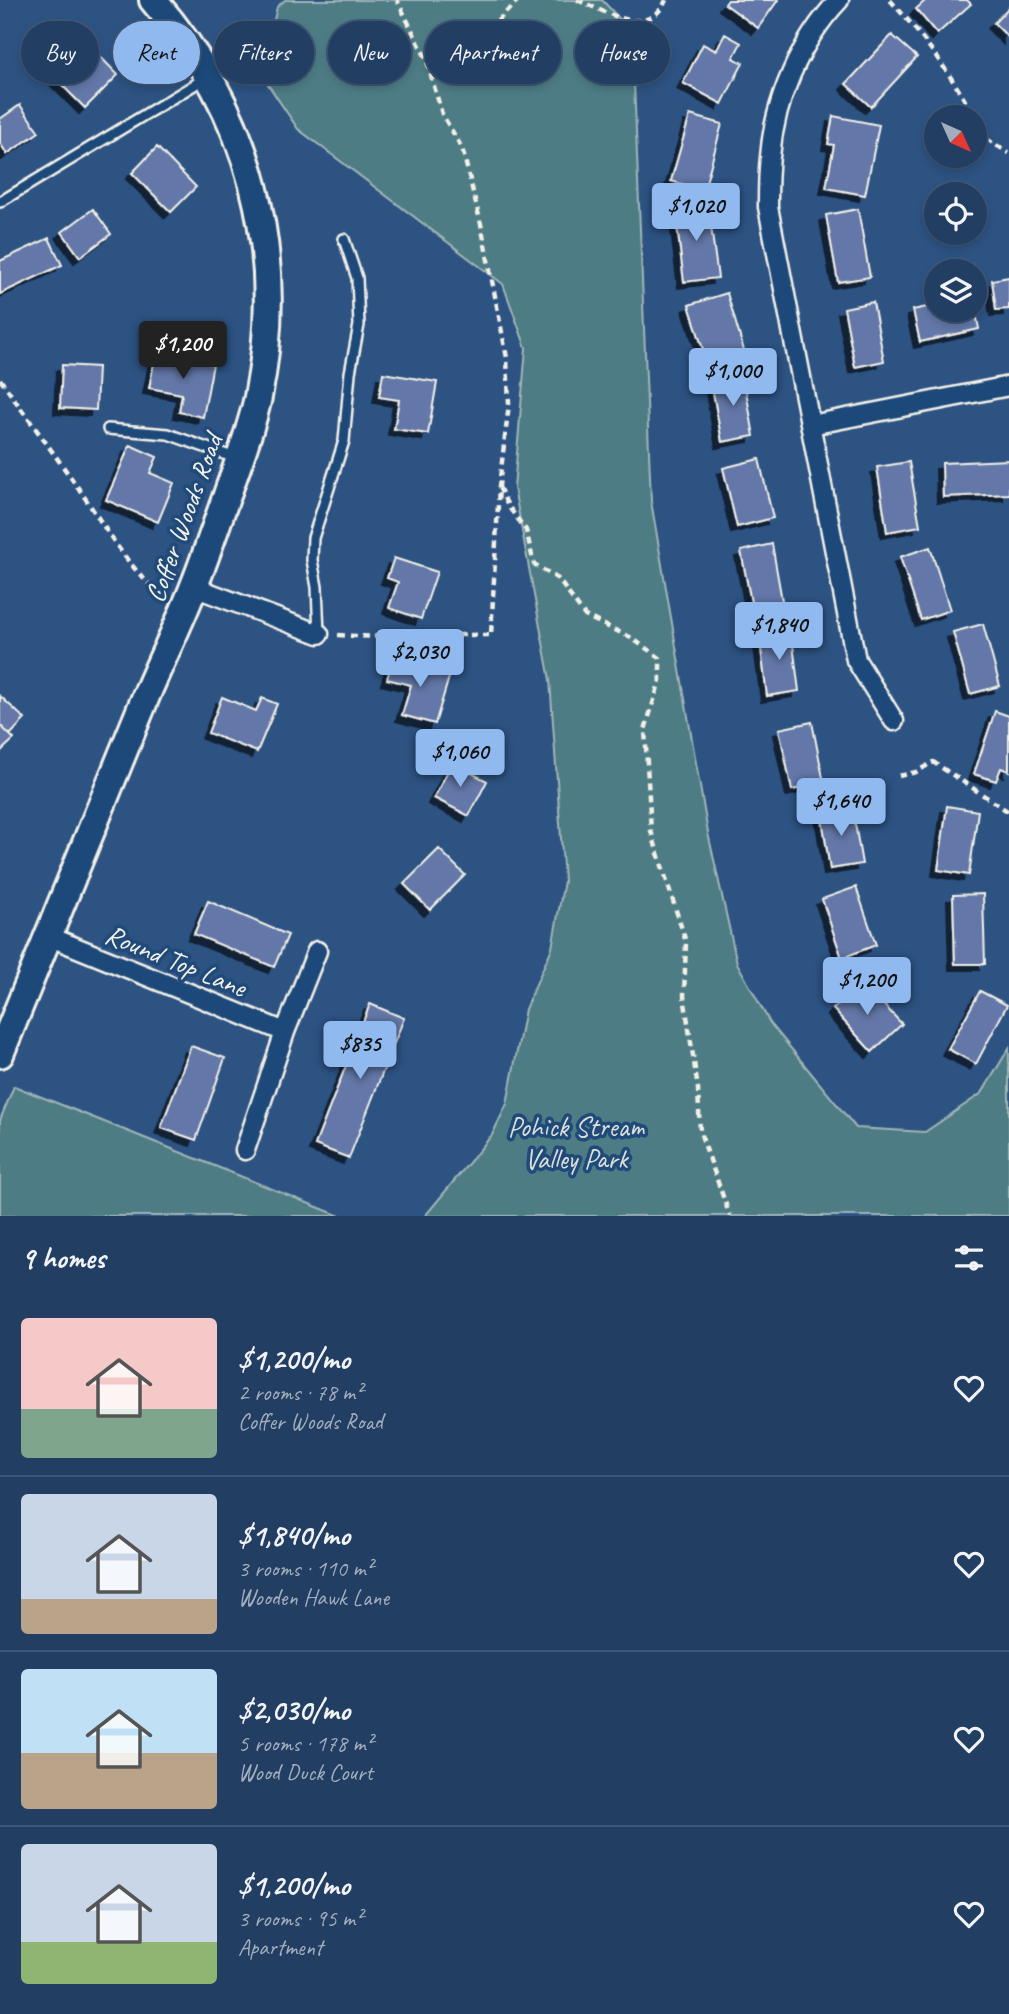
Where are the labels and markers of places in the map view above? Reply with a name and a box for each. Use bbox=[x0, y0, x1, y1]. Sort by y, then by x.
pin: $1,020 bbox=[639, 184, 753, 243]
pin: $1,200 bbox=[126, 322, 240, 381]
pin: $1,000 bbox=[676, 348, 790, 408]
pin: $1,840 bbox=[722, 602, 836, 662]
pin: $2,030 bbox=[363, 630, 477, 689]
pin: $1,060 bbox=[403, 730, 517, 789]
pin: $1,640 bbox=[784, 778, 898, 838]
pin: $1,200 bbox=[810, 958, 924, 1017]
pin: $835 bbox=[319, 1021, 401, 1081]

